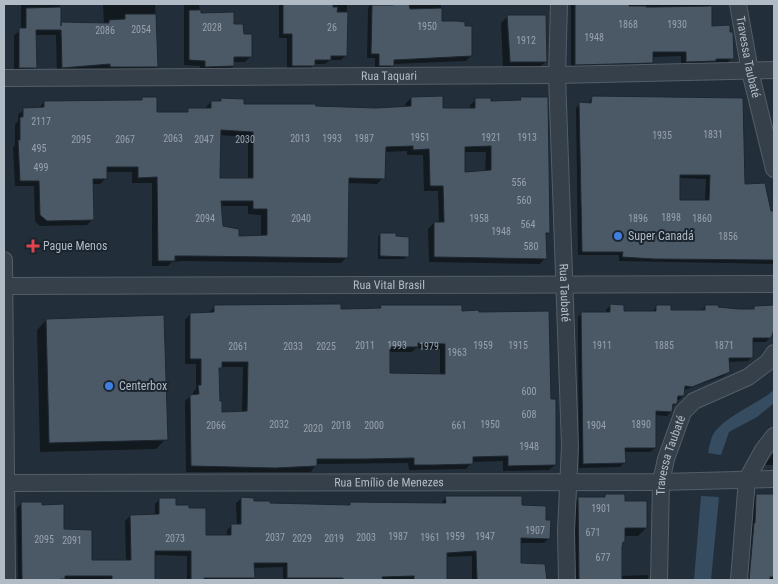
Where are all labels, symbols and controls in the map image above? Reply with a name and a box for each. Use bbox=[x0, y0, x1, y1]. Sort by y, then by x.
street label: Travessa Taubaté bbox=[733, 15, 763, 100]
house number: 1868 bbox=[618, 19, 638, 30]
house number: 1930 bbox=[667, 19, 687, 30]
house number: 1950 bbox=[417, 21, 437, 32]
house number: 2028 bbox=[202, 22, 222, 33]
house number: 26 bbox=[327, 22, 337, 33]
house number: 2054 bbox=[131, 24, 151, 35]
house number: 2086 bbox=[95, 25, 115, 36]
house number: 1948 bbox=[584, 32, 604, 43]
house number: 1912 bbox=[516, 35, 536, 46]
street label: Rua Taquari bbox=[361, 69, 417, 83]
house number: 2117 bbox=[31, 116, 51, 127]
house number: 1831 bbox=[703, 129, 723, 140]
house number: 1935 bbox=[652, 130, 672, 141]
house number: 1951 bbox=[410, 132, 430, 143]
house number: 1921 bbox=[481, 132, 501, 143]
house number: 1913 bbox=[517, 132, 537, 143]
house number: 2063 bbox=[163, 133, 183, 144]
house number: 2013 bbox=[290, 133, 310, 144]
house number: 1993 bbox=[322, 133, 342, 144]
house number: 1987 bbox=[354, 133, 374, 144]
house number: 2095 bbox=[71, 134, 91, 145]
house number: 2067 bbox=[115, 134, 135, 145]
house number: 2047 bbox=[194, 134, 214, 145]
house number: 2030 bbox=[235, 134, 255, 145]
house number: 495 bbox=[32, 143, 46, 154]
house number: 499 bbox=[34, 162, 48, 173]
house number: 556 bbox=[512, 177, 526, 188]
house number: 560 bbox=[517, 195, 531, 206]
house number: 1898 bbox=[661, 212, 681, 223]
house number: 2094 bbox=[195, 213, 215, 224]
house number: 2040 bbox=[291, 213, 311, 224]
house number: 1958 bbox=[469, 213, 489, 224]
house number: 1896 bbox=[628, 213, 648, 224]
house number: 1860 bbox=[692, 213, 712, 224]
house number: 564 bbox=[521, 219, 535, 230]
house number: 1948 bbox=[491, 226, 511, 237]
place label: Super Canadá bbox=[628, 229, 694, 243]
marker: Super Canadá bbox=[612, 230, 624, 242]
house number: 1856 bbox=[718, 231, 738, 242]
place label: Pague Menos bbox=[43, 239, 107, 253]
marker: Pague Menos bbox=[27, 240, 39, 252]
house number: 580 bbox=[524, 241, 538, 252]
street label: Rua Taubaté bbox=[557, 263, 573, 323]
street label: Rua Vital Brasil bbox=[353, 278, 425, 292]
house number: 2011 bbox=[355, 340, 375, 351]
house number: 1993 bbox=[387, 340, 407, 351]
house number: 1959 bbox=[473, 340, 493, 351]
house number: 1915 bbox=[508, 340, 528, 351]
house number: 1911 bbox=[592, 340, 612, 351]
house number: 1885 bbox=[654, 340, 674, 351]
house number: 1871 bbox=[714, 340, 734, 351]
house number: 2061 bbox=[228, 341, 248, 352]
house number: 2033 bbox=[283, 341, 303, 352]
house number: 2025 bbox=[316, 341, 336, 352]
house number: 1979 bbox=[419, 341, 439, 352]
house number: 1963 bbox=[447, 347, 467, 358]
place label: Centerbox bbox=[119, 379, 167, 393]
marker: Centerbox bbox=[103, 380, 115, 392]
house number: 600 bbox=[522, 386, 536, 397]
house number: 608 bbox=[522, 409, 536, 420]
street label: Travessa Taubaté bbox=[654, 413, 688, 496]
house number: 2032 bbox=[269, 419, 289, 430]
house number: 1950 bbox=[480, 419, 500, 430]
house number: 1890 bbox=[631, 419, 651, 430]
house number: 2066 bbox=[206, 420, 226, 431]
house number: 2018 bbox=[331, 420, 351, 431]
house number: 2000 bbox=[364, 420, 384, 431]
house number: 661 bbox=[452, 420, 466, 431]
house number: 1904 bbox=[586, 420, 606, 431]
house number: 2020 bbox=[303, 423, 323, 434]
house number: 1948 bbox=[519, 441, 539, 452]
street label: Rua Emílio de Menezes bbox=[334, 475, 444, 489]
house number: 1901 bbox=[591, 503, 611, 514]
house number: 1907 bbox=[525, 525, 545, 536]
house number: 671 bbox=[586, 527, 600, 538]
house number: 1987 bbox=[388, 531, 408, 542]
house number: 1959 bbox=[445, 531, 465, 542]
house number: 1947 bbox=[475, 531, 495, 542]
house number: 2037 bbox=[265, 532, 285, 543]
house number: 2003 bbox=[356, 532, 376, 543]
house number: 1961 bbox=[420, 532, 440, 543]
house number: 2073 bbox=[165, 533, 185, 544]
house number: 2029 bbox=[292, 533, 312, 544]
house number: 2019 bbox=[324, 533, 344, 544]
house number: 2095 bbox=[34, 534, 54, 545]
house number: 2091 bbox=[62, 535, 82, 546]
house number: 677 bbox=[596, 552, 610, 563]

